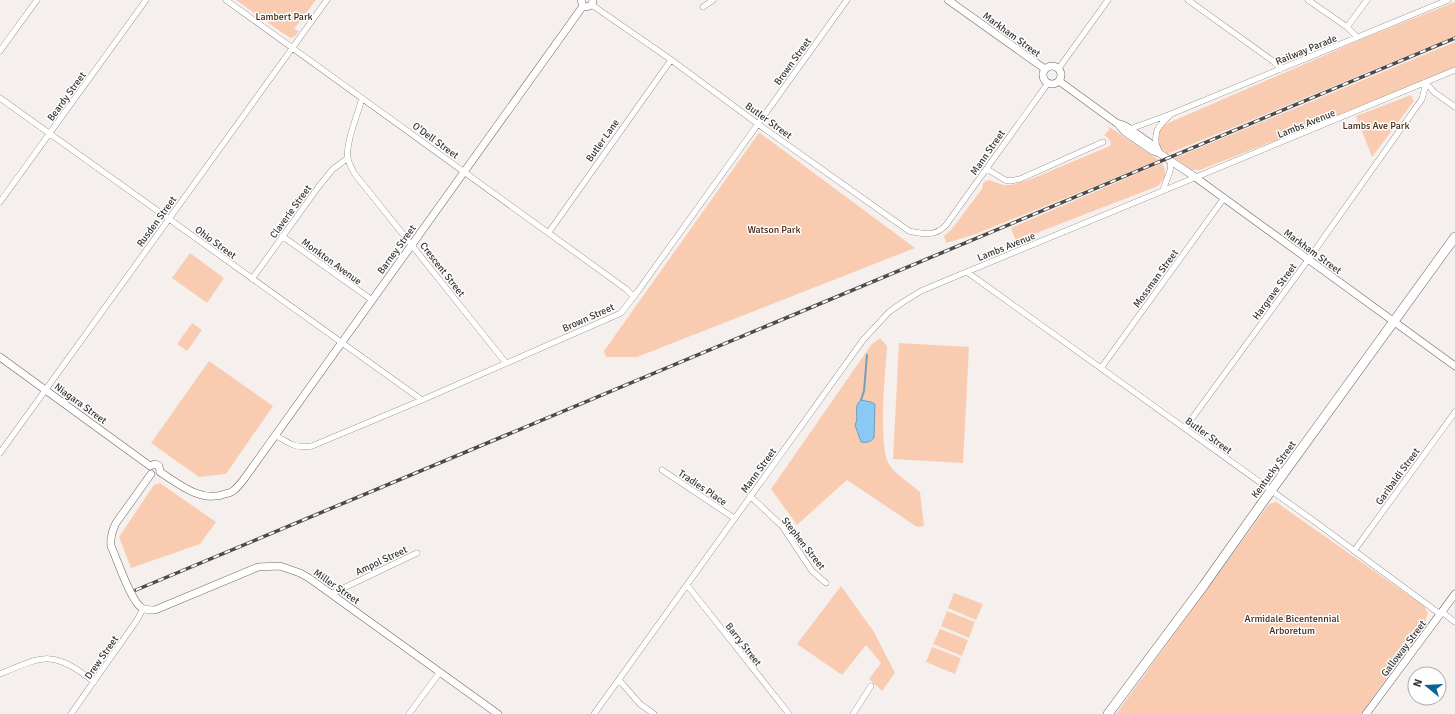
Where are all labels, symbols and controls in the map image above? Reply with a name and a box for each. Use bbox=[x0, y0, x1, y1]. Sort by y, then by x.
street label: Markham Street bbox=[980, 10, 1043, 60]
park label: Lambert Park bbox=[255, 11, 313, 23]
street label: Railway Parade bbox=[1274, 32, 1339, 68]
street label: Brown Street bbox=[772, 35, 814, 88]
street label: Beardy Street bbox=[45, 69, 89, 124]
street label: Butler Street bbox=[743, 100, 795, 142]
street label: Lambs Avenue bbox=[1276, 107, 1337, 141]
street label: Butler Lane bbox=[584, 117, 622, 164]
street label: O'Dell Street bbox=[410, 120, 461, 162]
park label: Lambs Ave Park bbox=[1343, 120, 1409, 132]
street label: Mann Street bbox=[968, 127, 1008, 177]
street label: Claverie Street bbox=[267, 182, 315, 241]
street label: Rusden Street bbox=[134, 194, 179, 249]
street label: Barney Street bbox=[375, 222, 419, 277]
street label: Ohio Street bbox=[192, 224, 239, 262]
park label: Watson Park bbox=[747, 224, 801, 236]
street label: Markham Street bbox=[1281, 227, 1344, 277]
street label: Lambs Avenue bbox=[976, 230, 1037, 264]
street label: Monkton Avenue bbox=[299, 236, 364, 288]
street label: Crescent Street bbox=[417, 240, 468, 300]
street label: Mossman Street bbox=[1131, 247, 1181, 310]
street label: Hargrave Street bbox=[1250, 261, 1300, 322]
street label: Brown Street bbox=[561, 301, 617, 335]
street label: Niagara Street bbox=[52, 381, 109, 427]
street label: Butler Street bbox=[1183, 415, 1235, 457]
street label: Kentucky Street bbox=[1249, 438, 1299, 501]
street label: Mann Street bbox=[739, 445, 779, 495]
street label: Garibaldi Street bbox=[1373, 445, 1423, 507]
street label: Tradies Place bbox=[676, 467, 729, 508]
street label: Stephen Street bbox=[779, 515, 828, 573]
street label: Ampol Street bbox=[354, 543, 410, 578]
street label: Miller Street bbox=[311, 567, 362, 607]
park label: Armidale Bicentennial Arboretum bbox=[1245, 613, 1339, 637]
street label: Galloway Street bbox=[1379, 618, 1429, 679]
street label: Barry Street bbox=[723, 621, 764, 669]
street label: Drew Street bbox=[82, 633, 121, 682]
north arrow bbox=[1407, 666, 1447, 706]
text: N bbox=[1411, 677, 1425, 689]

